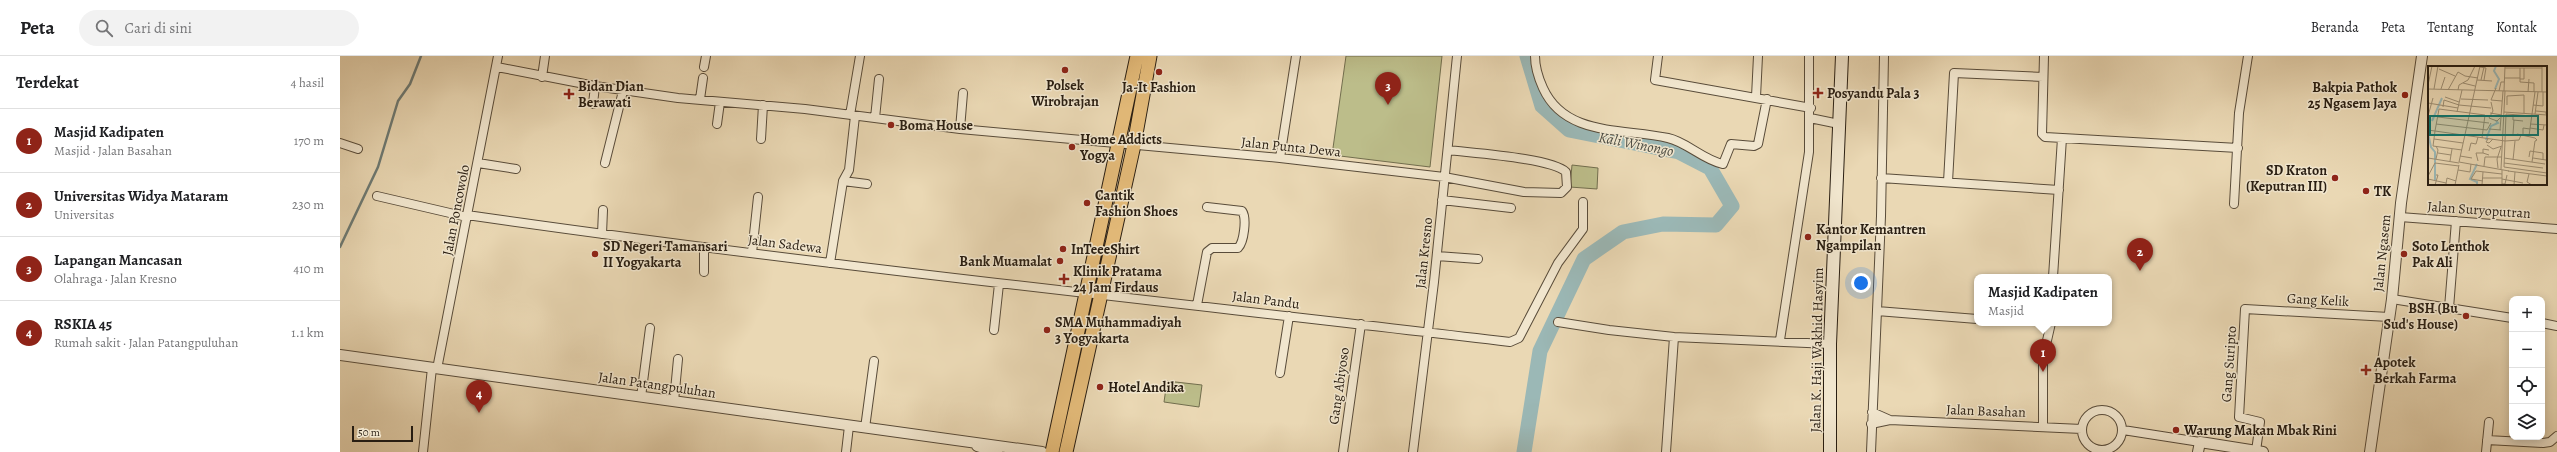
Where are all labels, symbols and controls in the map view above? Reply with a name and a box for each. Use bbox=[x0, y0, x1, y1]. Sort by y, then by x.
search box bbox=[79, 10, 359, 46]
text: Peta bbox=[20, 15, 55, 41]
icon: search bbox=[93, 17, 115, 39]
text: Cari di sini bbox=[125, 18, 192, 38]
text: Beranda bbox=[2311, 18, 2359, 37]
text: Peta bbox=[2381, 18, 2405, 37]
text: Tentang bbox=[2427, 18, 2474, 37]
text: Kontak bbox=[2496, 18, 2537, 37]
marker: Polsek Wirobrajan bbox=[1060, 65, 1070, 75]
inset map bbox=[2428, 66, 2547, 185]
marker: Ja-It Fashion bbox=[1154, 67, 1164, 77]
text: Terdekat bbox=[16, 71, 79, 94]
pin: 3 bbox=[1375, 72, 1401, 105]
text: 4 hasil bbox=[290, 74, 324, 91]
place label: Polsek Wirobrajan bbox=[1030, 76, 1099, 111]
place label: Bidan Dian Berawati bbox=[578, 77, 644, 112]
place label: Ja-It Fashion bbox=[1122, 78, 1196, 97]
place label: Bakpia Pathok 25 Ngasem Jaya bbox=[2308, 78, 2398, 113]
place label: Posyandu Pala 3 bbox=[1827, 84, 1920, 103]
marker: Posyandu Pala 3 bbox=[1812, 87, 1824, 99]
marker: Bidan Dian Berawati bbox=[563, 88, 575, 100]
marker: Bakpia Pathok 25 Ngasem Jaya bbox=[2400, 90, 2410, 100]
place label: Boma House bbox=[899, 116, 974, 135]
marker: Boma House bbox=[886, 120, 896, 130]
text: Masjid Kadipaten bbox=[54, 122, 164, 142]
water label: Kali Winongo bbox=[1597, 127, 1675, 161]
place label: Home Addicts Yogya bbox=[1079, 130, 1162, 165]
text: 1 bbox=[27, 132, 31, 149]
text: 170 m bbox=[294, 132, 324, 149]
street label: Jalan Punta Dewa bbox=[1240, 132, 1342, 162]
text: Masjid · Jalan Basahan bbox=[54, 142, 172, 159]
marker: Home Addicts Yogya bbox=[1067, 142, 1077, 152]
place label: SD Kraton (Keputran III) bbox=[2246, 161, 2327, 196]
street label: Jalan Poncowolo bbox=[438, 163, 474, 257]
marker: SD Kraton (Keputran III) bbox=[2330, 173, 2340, 183]
place label: TK bbox=[2374, 182, 2392, 201]
text: Universitas Widya Mataram bbox=[54, 186, 228, 206]
place label: Cantik Fashion Shoes bbox=[1095, 186, 1178, 221]
marker: TK bbox=[2361, 186, 2371, 196]
text: 2 bbox=[26, 196, 32, 213]
text: 230 m bbox=[292, 196, 324, 213]
street label: Jalan Suryoputran bbox=[2427, 197, 2532, 223]
marker: Cantik Fashion Shoes bbox=[1082, 198, 1092, 208]
text: Universitas bbox=[54, 206, 114, 223]
street label: Jalan Ngasem bbox=[2368, 213, 2396, 293]
street label: Jalan Kresno bbox=[1411, 216, 1437, 290]
place label: Kantor Kemantren Ngampilan bbox=[1816, 220, 1926, 255]
street label: Jalan Sadewa bbox=[747, 230, 824, 258]
marker: Kantor Kemantren Ngampilan bbox=[1803, 232, 1813, 242]
place label: SD Negeri Tamansari II Yogyakarta bbox=[603, 237, 728, 272]
place label: Soto Lenthok Pak Ali bbox=[2412, 237, 2490, 272]
pin: 2 bbox=[2127, 238, 2153, 271]
place label: InTeeeShirt bbox=[1071, 240, 1140, 259]
marker: InTeeeShirt bbox=[1058, 244, 1068, 254]
marker: SD Negeri Tamansari II Yogyakarta bbox=[590, 249, 600, 259]
marker: Soto Lenthok Pak Ali bbox=[2399, 249, 2409, 259]
text: Lapangan Mancasan bbox=[54, 250, 182, 270]
place label: Bank Muamalat bbox=[959, 252, 1052, 271]
marker: Bank Muamalat bbox=[1055, 256, 1065, 266]
text: 3 bbox=[26, 260, 32, 277]
text: 410 m bbox=[293, 260, 324, 277]
place label: Klinik Pratama 24 Jam Firdaus bbox=[1073, 262, 1162, 297]
street label: Jalan K. Haji Wakhid Hasyim bbox=[1806, 267, 1828, 433]
text: Olahraga · Jalan Kresno bbox=[54, 270, 177, 287]
marker: Klinik Pratama 24 Jam Firdaus bbox=[1058, 273, 1070, 285]
your location bbox=[1851, 273, 1871, 293]
popup bbox=[1974, 274, 2112, 326]
text: Masjid Kadipaten bbox=[1988, 282, 2098, 302]
street label: Jalan Pandu bbox=[1231, 286, 1301, 314]
street label: Gang Kelik bbox=[2286, 289, 2350, 311]
map controls bbox=[2509, 296, 2545, 440]
button: + bbox=[2509, 296, 2545, 332]
place label: BSH (Bu Sud's House) bbox=[2383, 299, 2458, 334]
text: Masjid bbox=[1988, 302, 2024, 319]
marker: BSH (Bu Sud's House) bbox=[2461, 311, 2471, 321]
place label: SMA Muhammadiyah 3 Yogyakarta bbox=[1055, 313, 1182, 348]
text: RSKIA 45 bbox=[54, 314, 112, 334]
text: 4 bbox=[26, 324, 32, 341]
text: 1.1 km bbox=[291, 324, 324, 341]
marker: SMA Muhammadiyah 3 Yogyakarta bbox=[1042, 325, 1052, 335]
street label: Gang Suripto bbox=[2217, 325, 2241, 403]
button: − bbox=[2509, 332, 2545, 368]
text: Rumah sakit · Jalan Patangpuluhan bbox=[54, 334, 238, 351]
pin: 1 bbox=[2030, 339, 2056, 372]
street label: Gang Abiyoso bbox=[1324, 346, 1354, 426]
place label: Apotek Berkah Farma bbox=[2373, 353, 2457, 388]
marker: Apotek Berkah Farma bbox=[2361, 365, 2371, 375]
street label: Jalan Patangpuluhan bbox=[597, 367, 717, 403]
button: locate bbox=[2509, 368, 2545, 404]
place label: Hotel Andika bbox=[1108, 378, 1185, 397]
pin: 4 bbox=[466, 380, 492, 413]
marker: Hotel Andika bbox=[1095, 382, 1105, 392]
street label: Jalan Basahan bbox=[1946, 400, 2027, 422]
button: layers bbox=[2509, 404, 2545, 440]
place label: Warung Makan Mbak Rini bbox=[2183, 421, 2337, 440]
scale bar bbox=[352, 424, 413, 443]
text: 50 m bbox=[358, 425, 380, 440]
marker: Warung Makan Mbak Rini bbox=[2171, 425, 2181, 435]

